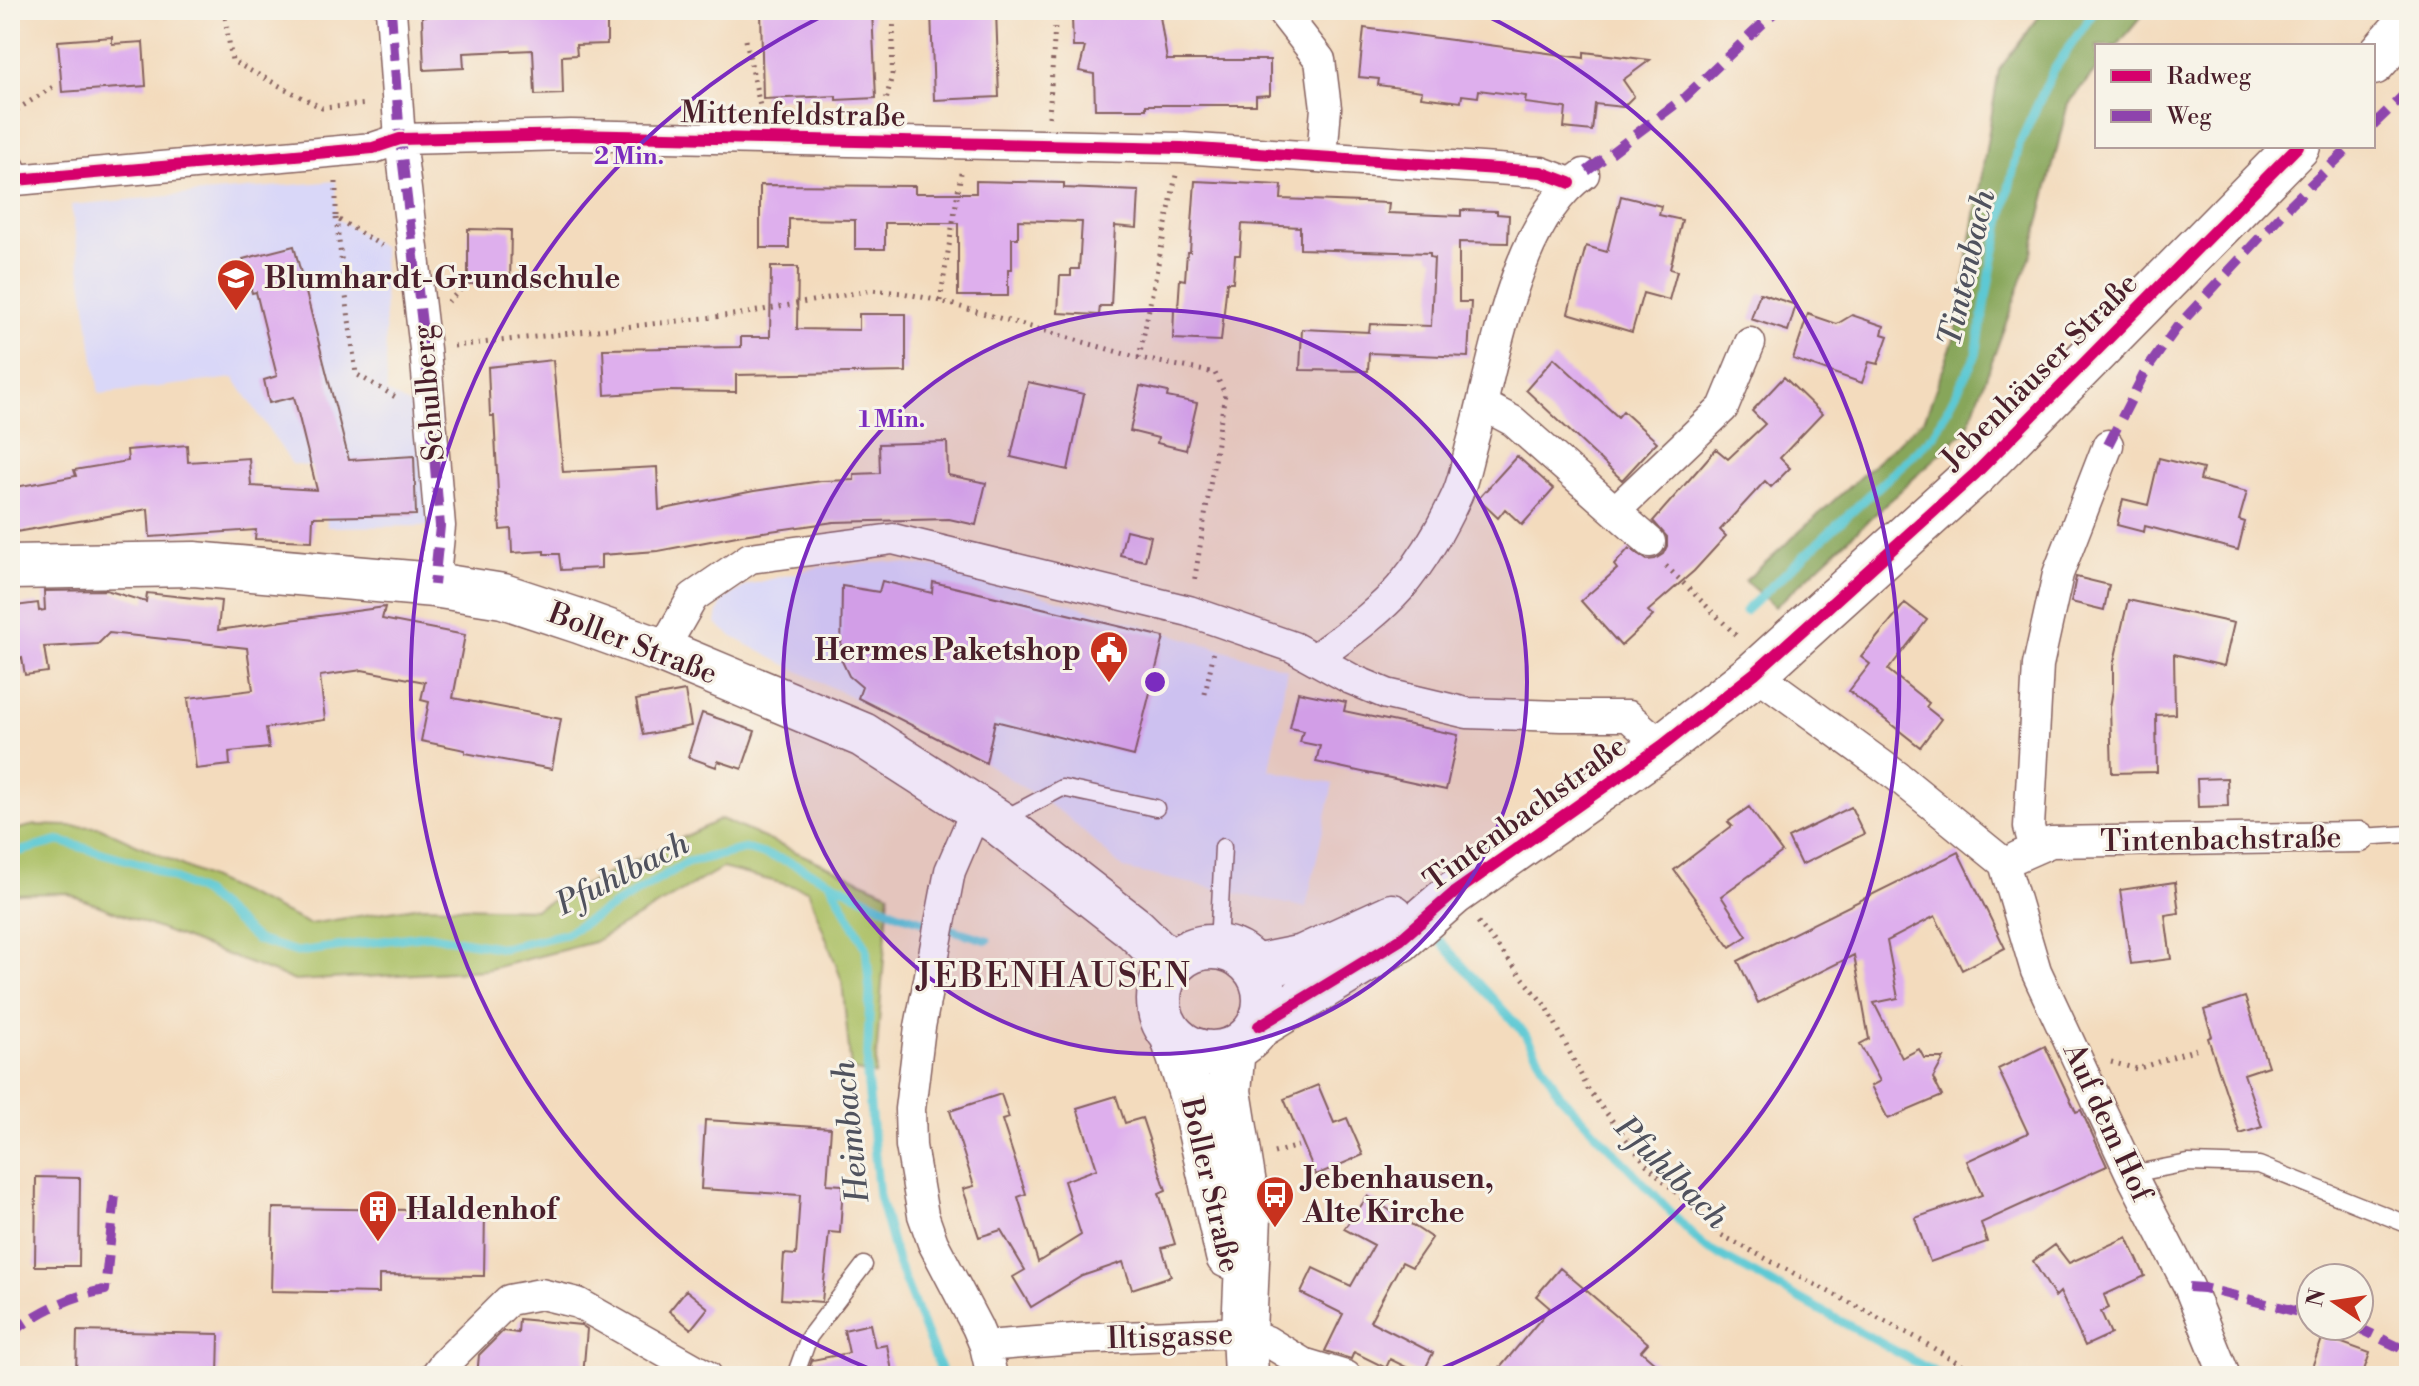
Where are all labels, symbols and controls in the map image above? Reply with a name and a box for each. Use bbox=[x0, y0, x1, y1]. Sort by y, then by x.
legend bbox=[2095, 44, 2375, 148]
text: Radweg bbox=[2167, 62, 2252, 92]
street label: Mittenfeldstraße bbox=[680, 94, 906, 136]
text: Weg bbox=[2166, 102, 2212, 132]
text: 2 Min. bbox=[594, 142, 664, 172]
water label: Tintenbach bbox=[1930, 186, 2004, 350]
school or university icon: Blumhardt-Grundschule bbox=[215, 257, 257, 312]
place label: Blumhardt-Grundschule bbox=[264, 260, 620, 298]
street label: Jebenhäuser Straße bbox=[1932, 265, 2146, 479]
street label: Schulberg bbox=[404, 323, 454, 463]
text: 1 Min. bbox=[859, 405, 925, 435]
street label: Boller Straße bbox=[542, 594, 722, 694]
public building icon: Hermes Paketshop bbox=[1088, 629, 1130, 684]
place label: Hermes Paketshop bbox=[815, 632, 1081, 670]
centre of rings bbox=[1141, 668, 1169, 696]
street label: Tintenbachstraße bbox=[1417, 728, 1634, 900]
street label: Tintenbachstraße bbox=[2100, 819, 2342, 861]
water label: Pfuhlbach bbox=[549, 823, 696, 925]
district label: JEBENHAUSEN bbox=[915, 956, 1192, 998]
street label: Auf dem Hof bbox=[2053, 1036, 2161, 1209]
water label: Heimbach bbox=[824, 1059, 878, 1206]
street label: Boller Straße bbox=[1171, 1093, 1249, 1276]
water label: Pfuhlbach bbox=[1606, 1107, 1736, 1238]
place label: Jebenhausen, Alte Kirche bbox=[1299, 1160, 1494, 1232]
bus stop icon: Jebenhausen, Alte Kirche bbox=[1254, 1174, 1296, 1229]
building icon: Haldenhof bbox=[357, 1188, 399, 1243]
place label: Haldenhof bbox=[406, 1191, 560, 1229]
north arrow bbox=[2295, 1262, 2375, 1342]
text: N bbox=[2302, 1286, 2332, 1309]
street label: Iltisgasse bbox=[1106, 1316, 1234, 1358]

